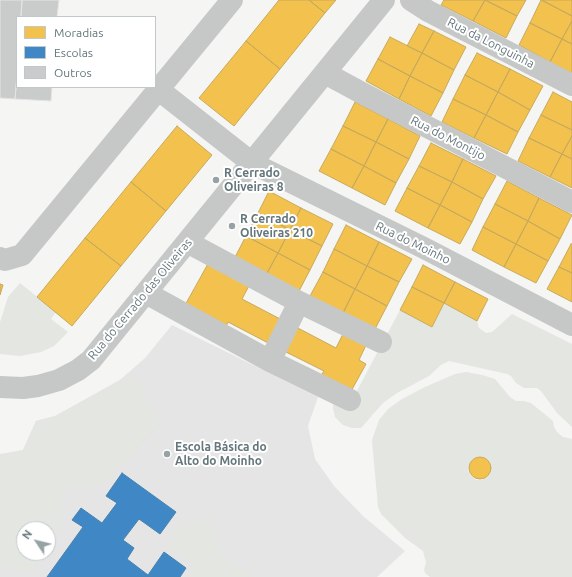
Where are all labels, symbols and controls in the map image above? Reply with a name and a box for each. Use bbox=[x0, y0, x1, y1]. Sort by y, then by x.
street label: Rua da Longuinha bbox=[445, 15, 537, 71]
legend bbox=[16, 16, 156, 88]
text: Moradias bbox=[54, 26, 103, 39]
text: Escolas bbox=[54, 46, 93, 59]
text: Outros bbox=[54, 66, 92, 79]
street label: Rua do Montijo bbox=[408, 113, 488, 163]
place label: R Cerrado Oliveiras 8 bbox=[224, 166, 283, 194]
marker: R Cerrado Oliveiras 8 bbox=[211, 175, 221, 185]
place label: R Cerrado Oliveiras 210 bbox=[240, 212, 313, 240]
street label: Rua do Moinho bbox=[373, 219, 453, 267]
marker: R Cerrado Oliveiras 210 bbox=[227, 221, 237, 231]
street label: Rua do Cerrado das Oliveiras bbox=[85, 235, 195, 363]
place label: Escola Básica do Alto do Moinho bbox=[175, 440, 267, 468]
marker: Escola Básica do Alto do Moinho bbox=[162, 449, 172, 459]
north arrow bbox=[16, 521, 56, 561]
text: N bbox=[20, 528, 34, 541]

